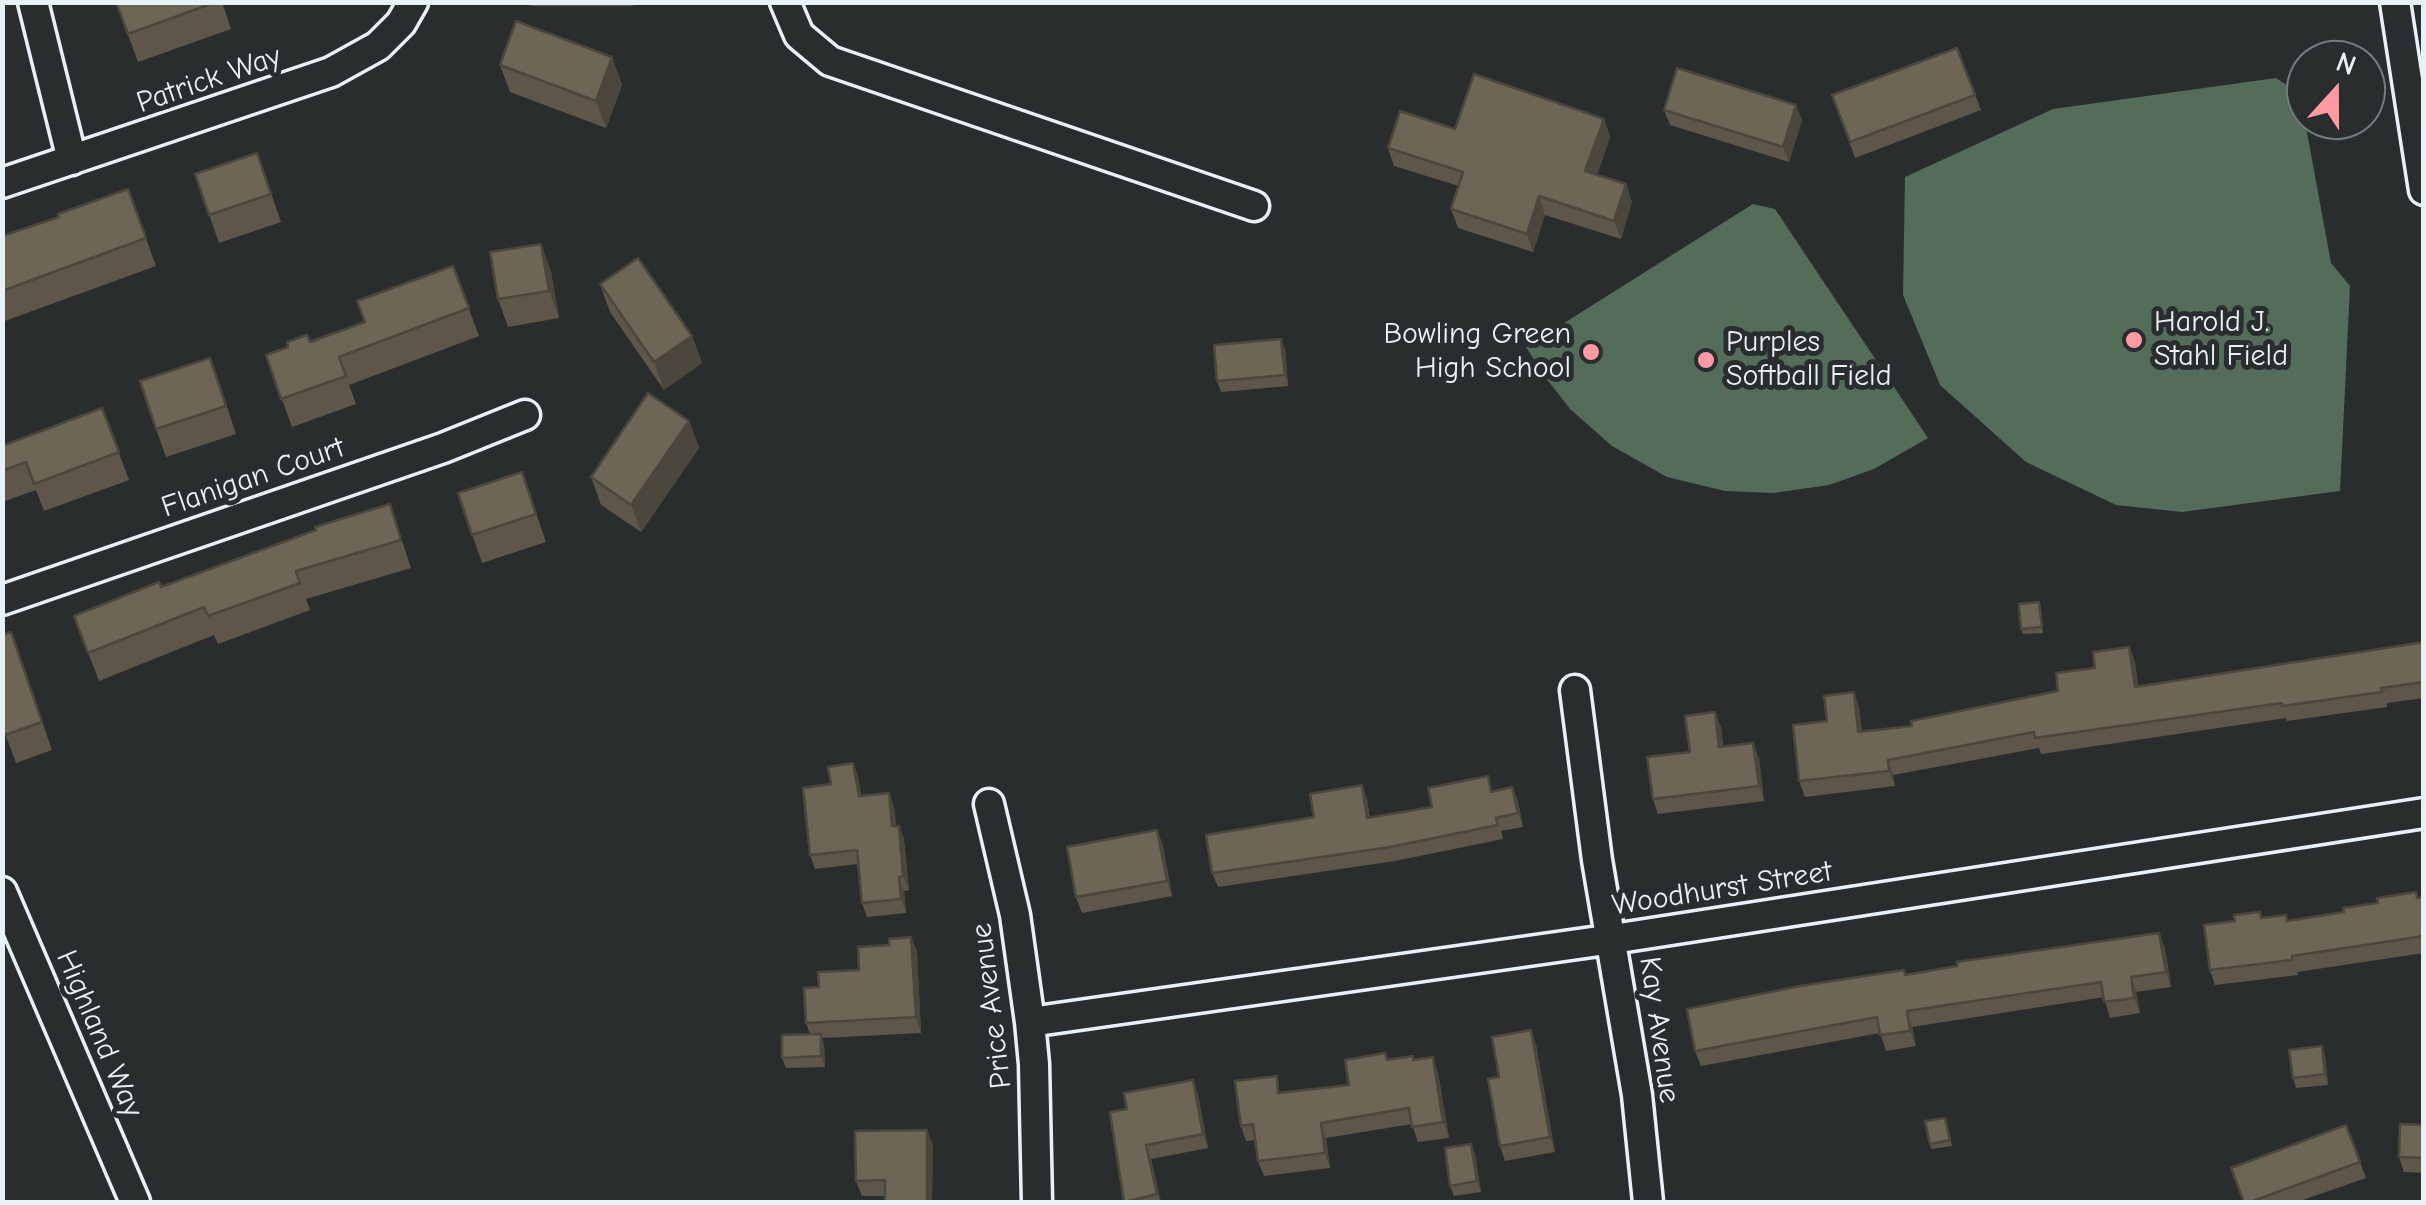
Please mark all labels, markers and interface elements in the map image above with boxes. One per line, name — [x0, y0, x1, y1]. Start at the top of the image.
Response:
street label: Patrick Way — [132, 39, 286, 121]
north arrow — [2286, 40, 2386, 140]
text: N — [2332, 46, 2360, 82]
place label: Harold J. Stahl Field — [2154, 305, 2288, 376]
place label: Bowling Green High School — [1383, 317, 1571, 388]
place label: Purples Softball Field — [1726, 325, 1892, 396]
marker: Harold J. Stahl Field — [2123, 329, 2145, 351]
marker: Bowling Green High School — [1580, 341, 1602, 363]
marker: Purples Softball Field — [1695, 349, 1717, 371]
street label: Flanigan Court — [157, 430, 349, 526]
street label: Woodhurst Street — [1610, 854, 1834, 924]
street label: Price Avenue — [964, 921, 1020, 1091]
street label: Highland Way — [48, 945, 150, 1123]
street label: Kay Avenue — [1631, 955, 1687, 1105]

